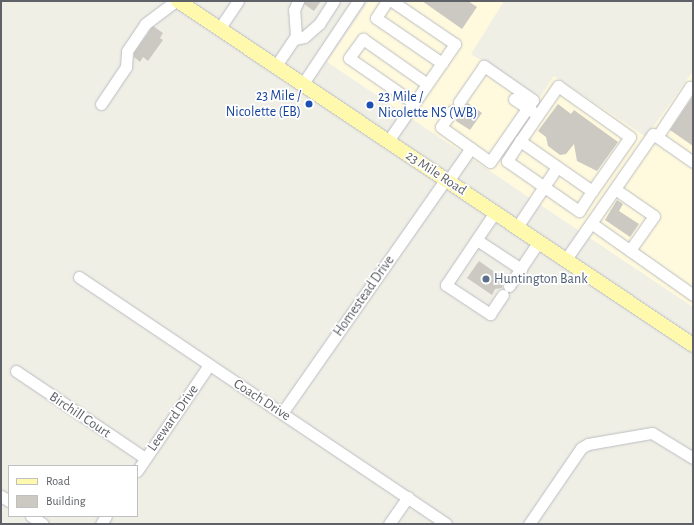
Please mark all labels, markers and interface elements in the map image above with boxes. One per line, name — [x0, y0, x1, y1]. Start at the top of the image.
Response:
place label: 23 Mile / Nicolette (EB) — [226, 88, 301, 120]
place label: 23 Mile / Nicolette NS (WB) — [378, 89, 477, 122]
marker: 23 Mile / Nicolette (EB) — [304, 99, 314, 109]
marker: 23 Mile / Nicolette NS (WB) — [365, 100, 375, 110]
street label: 23 Mile Road — [403, 147, 469, 199]
street label: Homestead Drive — [330, 252, 398, 340]
place label: Huntington Bank — [494, 271, 588, 287]
marker: Huntington Bank — [481, 274, 491, 284]
street label: Coach Drive — [230, 375, 294, 425]
street label: Leeward Drive — [144, 382, 202, 454]
street label: Birchill Court — [46, 388, 114, 442]
legend — [8, 465, 138, 517]
text: Road — [46, 475, 70, 487]
text: Building — [46, 495, 86, 507]

